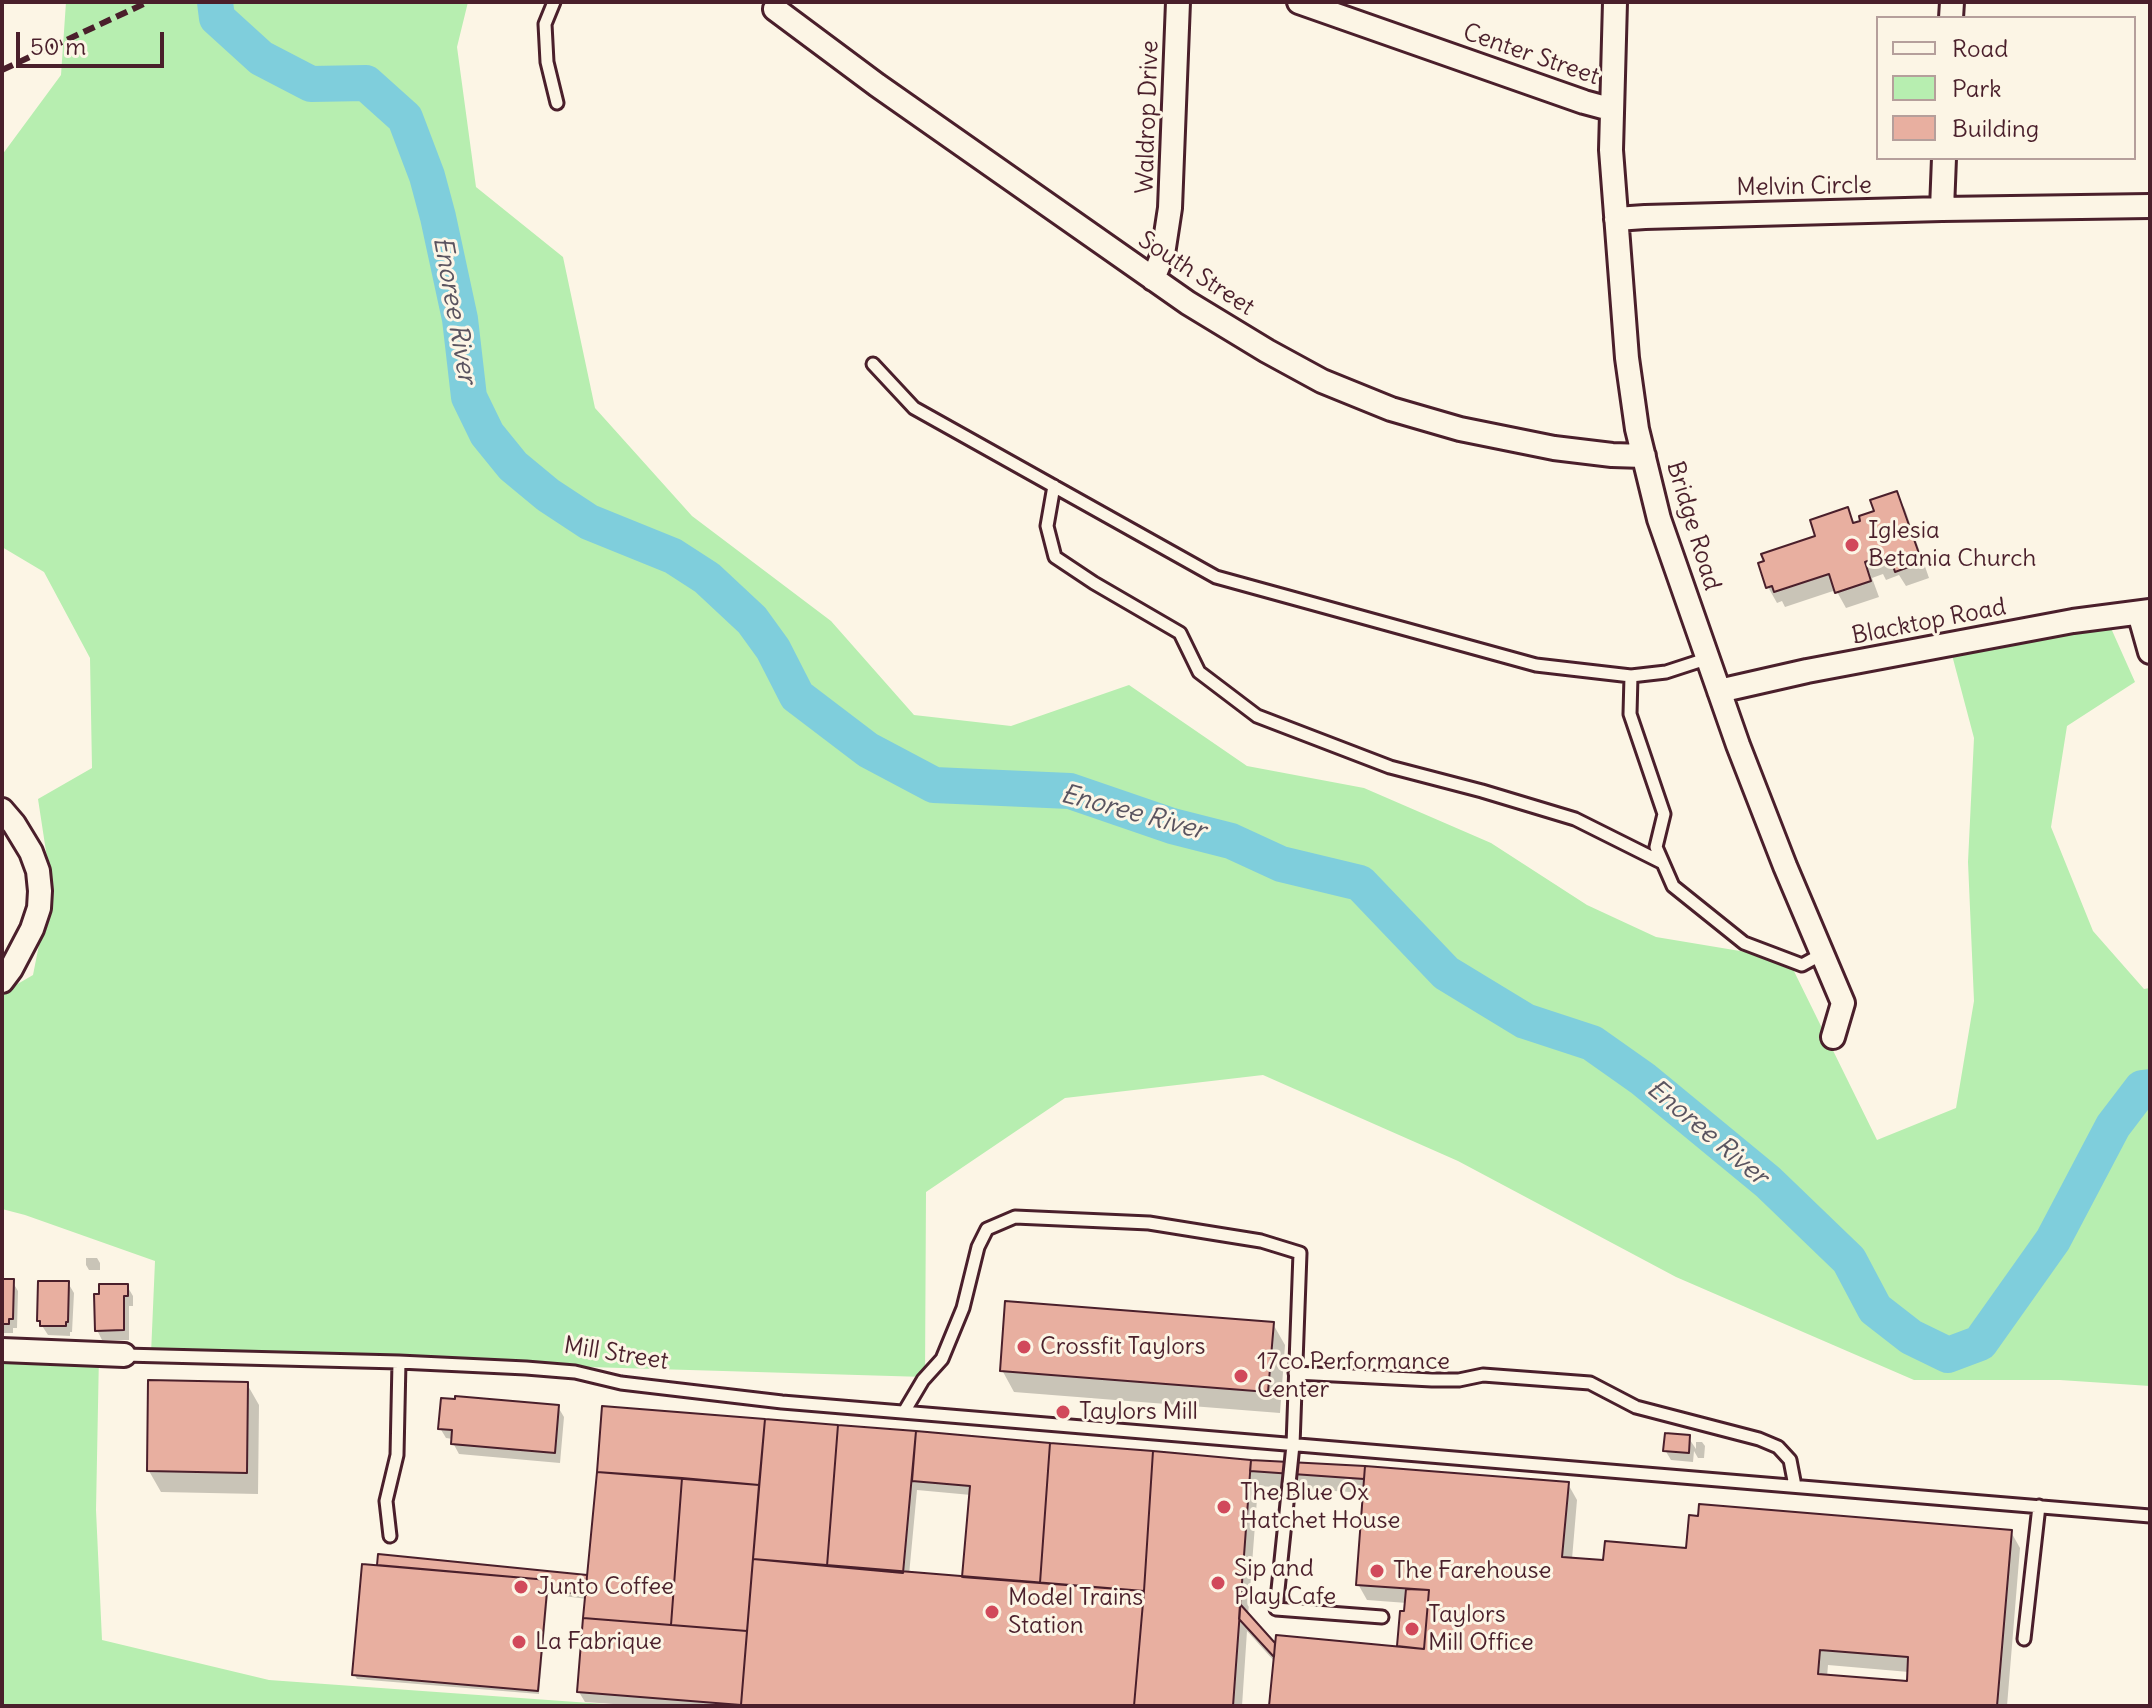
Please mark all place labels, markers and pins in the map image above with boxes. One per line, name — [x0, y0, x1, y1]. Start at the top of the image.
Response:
place label: Iglesia Betania Church — [1868, 517, 2036, 573]
marker: Iglesia Betania Church — [1843, 536, 1861, 554]
place label: Crossfit Taylors — [1040, 1333, 1205, 1361]
marker: Crossfit Taylors — [1015, 1338, 1033, 1356]
place label: 17co Performance Center — [1257, 1348, 1450, 1404]
marker: 17co Performance Center — [1232, 1367, 1250, 1385]
place label: Taylors Mill — [1079, 1398, 1198, 1426]
marker: Taylors Mill — [1054, 1403, 1072, 1421]
place label: The Blue Ox Hatchet House — [1240, 1479, 1400, 1535]
marker: The Blue Ox Hatchet House — [1215, 1498, 1233, 1516]
place label: Sip and Play Cafe — [1234, 1555, 1336, 1611]
place label: The Farehouse — [1393, 1557, 1551, 1585]
marker: The Farehouse — [1368, 1562, 1386, 1580]
place label: Junto Coffee — [537, 1573, 674, 1601]
marker: Sip and Play Cafe — [1209, 1574, 1227, 1592]
marker: Junto Coffee — [512, 1578, 530, 1596]
place label: Model Trains Station — [1008, 1584, 1143, 1640]
place label: Taylors Mill Office — [1428, 1601, 1534, 1657]
marker: Model Trains Station — [983, 1603, 1001, 1621]
marker: Taylors Mill Office — [1403, 1620, 1421, 1638]
place label: La Fabrique — [535, 1628, 662, 1656]
marker: La Fabrique — [510, 1633, 528, 1651]

